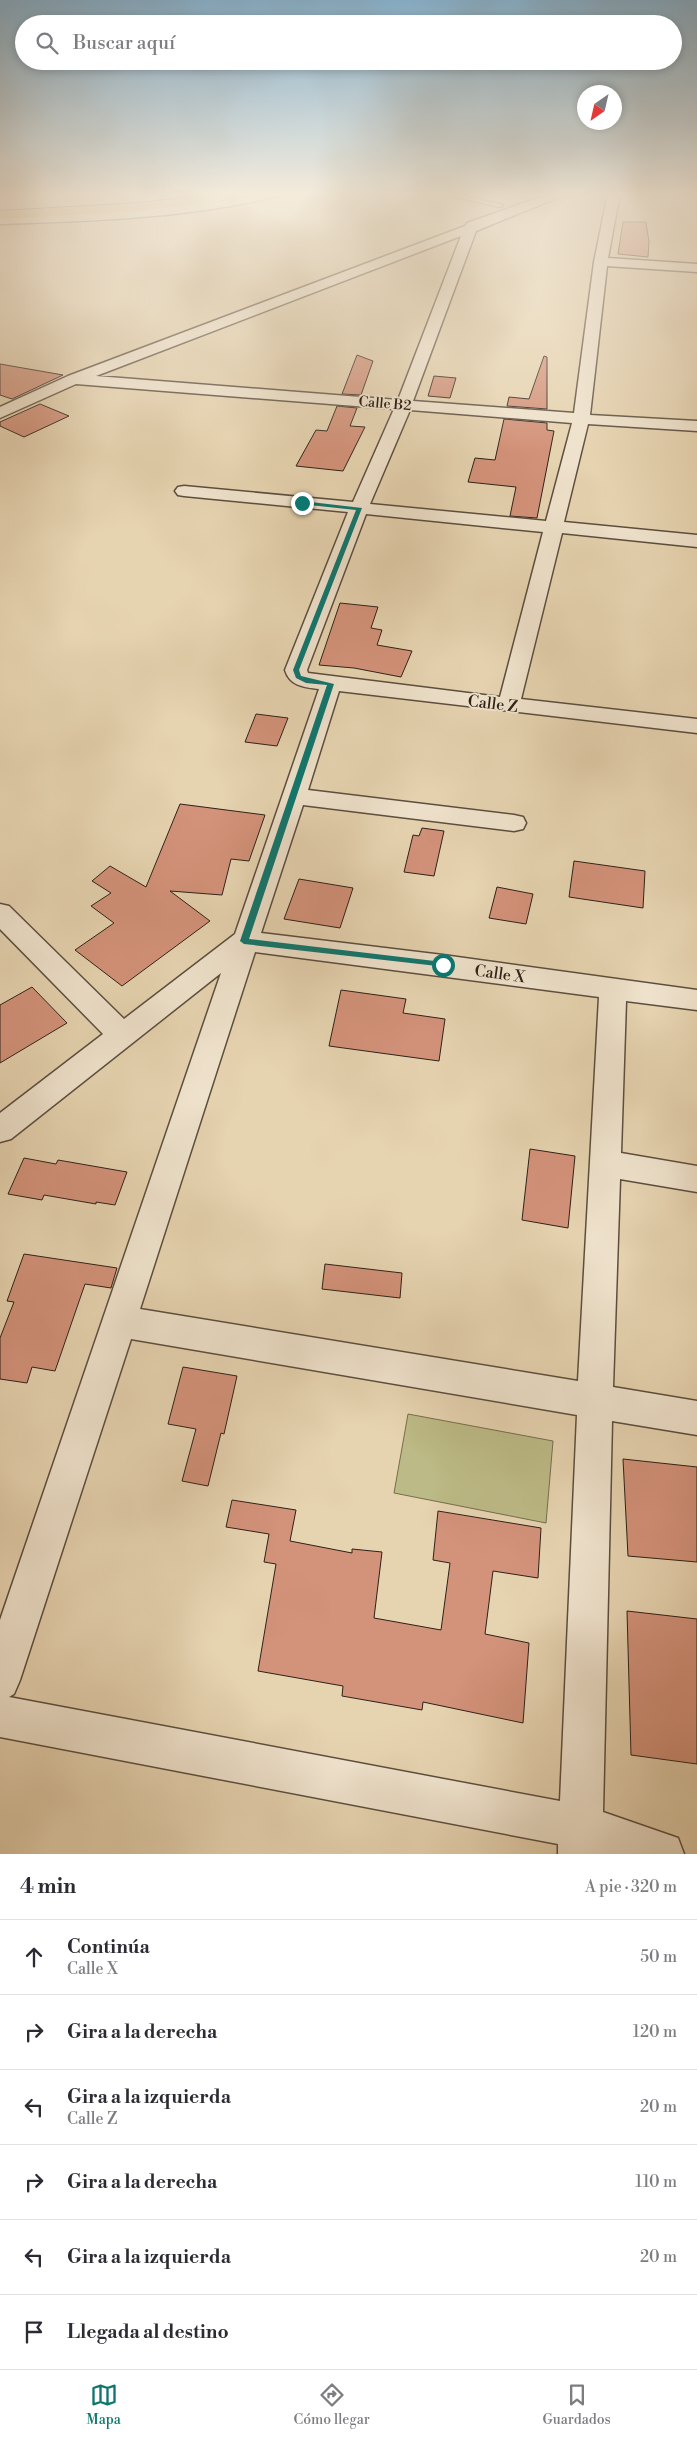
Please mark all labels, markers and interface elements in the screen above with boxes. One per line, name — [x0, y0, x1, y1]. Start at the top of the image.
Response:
search box — [15, 15, 682, 70]
icon: search — [33, 29, 61, 57]
text: Buscar aquí — [73, 31, 175, 55]
north arrow — [577, 85, 622, 130]
street label: Calle B2 — [358, 393, 412, 415]
route end — [291, 492, 314, 515]
street label: Calle Z — [467, 691, 519, 717]
route start — [432, 954, 455, 977]
street label: Calle X — [473, 961, 528, 988]
text: 4 min — [20, 1874, 76, 1900]
text: A pie · 320 m — [585, 1877, 677, 1897]
text: Continúa — [67, 1935, 150, 1959]
icon: ahead — [20, 1943, 48, 1971]
text: 50 m — [640, 1947, 677, 1967]
text: Calle X — [67, 1959, 118, 1979]
icon: right — [20, 2018, 48, 2046]
text: Gira a la derecha — [67, 2020, 217, 2044]
text: 120 m — [633, 2022, 677, 2042]
text: Gira a la izquierda — [67, 2085, 231, 2109]
icon: left — [20, 2093, 48, 2121]
text: 20 m — [640, 2097, 677, 2117]
text: Calle Z — [67, 2109, 117, 2129]
icon: right — [20, 2168, 48, 2196]
text: Gira a la derecha — [67, 2170, 217, 2194]
text: 110 m — [635, 2172, 677, 2192]
icon: left — [20, 2243, 48, 2271]
text: Gira a la izquierda — [67, 2245, 231, 2269]
text: 20 m — [640, 2247, 677, 2267]
icon: arrive — [20, 2318, 48, 2346]
text: Llegada al destino — [67, 2320, 229, 2344]
tab: Mapa — [86, 2381, 121, 2429]
tab: Cómo llegar — [294, 2381, 370, 2429]
tab: Guardados — [542, 2381, 611, 2429]

